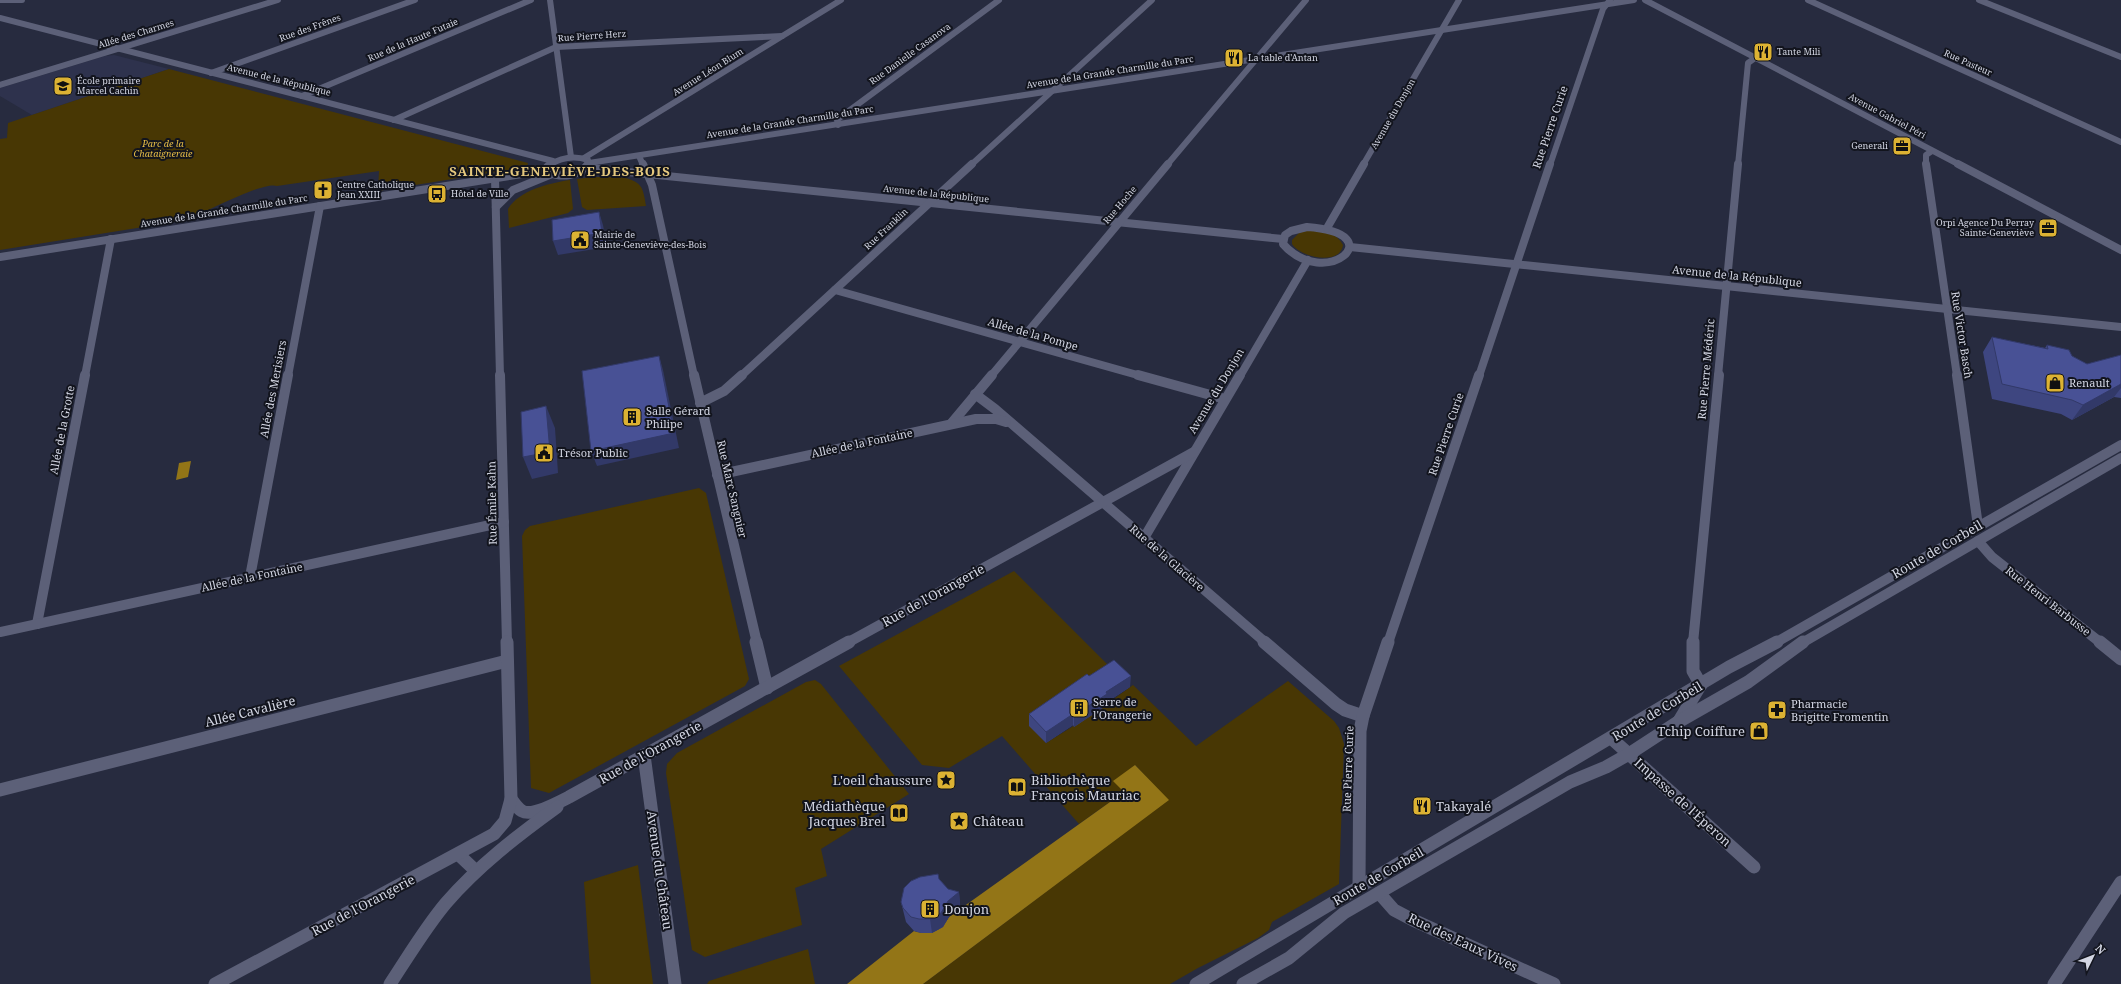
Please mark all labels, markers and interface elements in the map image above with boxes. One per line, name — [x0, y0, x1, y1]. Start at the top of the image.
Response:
street label: Rue des Frênes — [277, 10, 342, 45]
street label: Rue de la Haute Futaie — [366, 15, 460, 64]
street label: Allée des Charmes — [96, 16, 175, 51]
street label: Rue Danielle Casanova — [866, 20, 953, 88]
street label: Rue Pierre Herz — [557, 27, 627, 44]
restaurant icon: Tante Mili — [1752, 41, 1774, 63]
street label: Avenue Léon Blum — [670, 44, 746, 99]
place label: Tante Mili — [1777, 45, 1821, 58]
street label: Rue Pasteur — [1942, 46, 1995, 79]
restaurant icon: La table d'Antan — [1223, 47, 1245, 69]
place label: La table d'Antan — [1248, 51, 1318, 64]
street label: Avenue de la Grande Charmille du Parc — [1026, 52, 1195, 91]
street label: Avenue de la République — [226, 60, 333, 99]
place label: École primaire Marcel Cachin — [77, 74, 141, 97]
school or university icon: École primaire Marcel Cachin — [52, 75, 74, 97]
street label: Avenue du Donjon — [1367, 76, 1418, 151]
street label: Rue Pierre Curie — [1528, 83, 1571, 170]
street label: Avenue Gabriel Péri — [1846, 90, 1928, 142]
street label: Avenue de la Grande Charmille du Parc — [706, 102, 875, 141]
office icon: Generali — [1891, 135, 1913, 157]
park label: Parc de la Chataigneraie — [134, 137, 193, 160]
place label: Generali — [1851, 139, 1888, 152]
district label: SAINTE-GENEVIÈVE-DES-BOIS — [449, 162, 671, 180]
place label: Centre Catholique Jean XXIII — [336, 178, 414, 201]
church icon: Centre Catholique Jean XXIII — [312, 179, 334, 201]
street label: Avenue de la République — [882, 181, 990, 206]
bus stop icon: Hôtel de Ville — [426, 183, 448, 205]
street label: Rue Hoche — [1100, 183, 1140, 226]
place label: Hôtel de Ville — [451, 187, 509, 200]
street label: Avenue de la Grande Charmille du Parc — [140, 191, 309, 230]
street label: Rue Franklin — [861, 205, 911, 252]
place label: Orpi Agence Du Perray Sainte-Geneviève — [1936, 216, 2035, 239]
office icon: Orpi Agence Du Perray Sainte-Geneviève — [2037, 217, 2059, 239]
place label: Mairie de Sainte-Geneviève-des-Bois — [594, 228, 706, 251]
public building icon: Mairie de Sainte-Geneviève-des-Bois — [569, 229, 591, 251]
street label: Avenue de la République — [1671, 261, 1803, 290]
street label: Rue Victor Basch — [1948, 290, 1977, 380]
street label: Allée de la Pompe — [986, 313, 1080, 354]
street label: Rue Pierre Médéric — [1694, 318, 1717, 420]
street label: Allée des Merisiers — [256, 339, 289, 439]
street label: Avenue du Donjon — [1184, 345, 1247, 436]
shop icon: Renault — [2044, 372, 2066, 394]
place label: Renault — [2069, 375, 2110, 390]
street label: Allée de la Grotte — [46, 384, 77, 476]
street label: Rue Pierre Curie — [1424, 390, 1467, 477]
place label: Salle Gérard Philipe — [646, 403, 711, 431]
building icon: Salle Gérard Philipe — [621, 406, 643, 428]
street label: Allée de la Fontaine — [810, 424, 914, 461]
street label: Rue Marc Sangnier — [714, 439, 751, 540]
public building icon: Trésor Public — [533, 442, 555, 464]
place label: Trésor Public — [558, 445, 628, 460]
street label: Rue Émile Kahn — [483, 461, 500, 545]
street label: Route de Corbeil — [1888, 516, 1986, 582]
street label: Rue de la Glacière — [1127, 521, 1208, 594]
street label: Allée de la Fontaine — [200, 558, 304, 595]
street label: Rue de l'Orangerie — [878, 559, 988, 631]
street label: Rue Henri Barbusse — [2003, 563, 2094, 639]
street label: Route de Corbeil — [1609, 677, 1705, 745]
street label: Allée Cavalière — [203, 691, 297, 731]
place label: Serre de l'Orangerie — [1093, 694, 1152, 722]
place label: Pharmacie Brigitte Fromentin — [1791, 696, 1889, 724]
building icon: Serre de l'Orangerie — [1068, 697, 1090, 719]
pharmacy icon: Pharmacie Brigitte Fromentin — [1766, 699, 1788, 721]
street label: Rue de l'Orangerie — [595, 716, 705, 788]
shop icon: Tchip Coiffure — [1748, 720, 1770, 742]
place label: Tchip Coiffure — [1657, 722, 1745, 740]
street label: Rue Pierre Curie — [1338, 725, 1357, 812]
street label: Impasse de l'Éperon — [1631, 754, 1736, 851]
place icon: L'oeil chaussure — [935, 769, 957, 791]
place label: L'oeil chaussure — [833, 771, 932, 789]
place label: Bibliothèque François Mauriac — [1031, 771, 1139, 804]
library icon: Bibliothèque François Mauriac — [1006, 776, 1028, 798]
restaurant icon: Takayalé — [1411, 795, 1433, 817]
place label: Médiathèque Jacques Brel — [803, 797, 885, 830]
place label: Takayalé — [1436, 797, 1491, 815]
library icon: Médiathèque Jacques Brel — [888, 802, 910, 824]
street label: Avenue du Château — [643, 809, 677, 931]
place icon: Château — [948, 810, 970, 832]
place label: Château — [973, 812, 1024, 830]
street label: Route de Corbeil — [1329, 843, 1427, 909]
street label: Rue de l'Orangerie — [308, 870, 418, 940]
building icon: Donjon — [919, 898, 941, 920]
place label: Donjon — [944, 900, 990, 918]
street label: Rue des Eaux Vives — [1405, 909, 1521, 975]
north arrow — [2073, 936, 2113, 976]
text: N — [2092, 941, 2109, 957]

